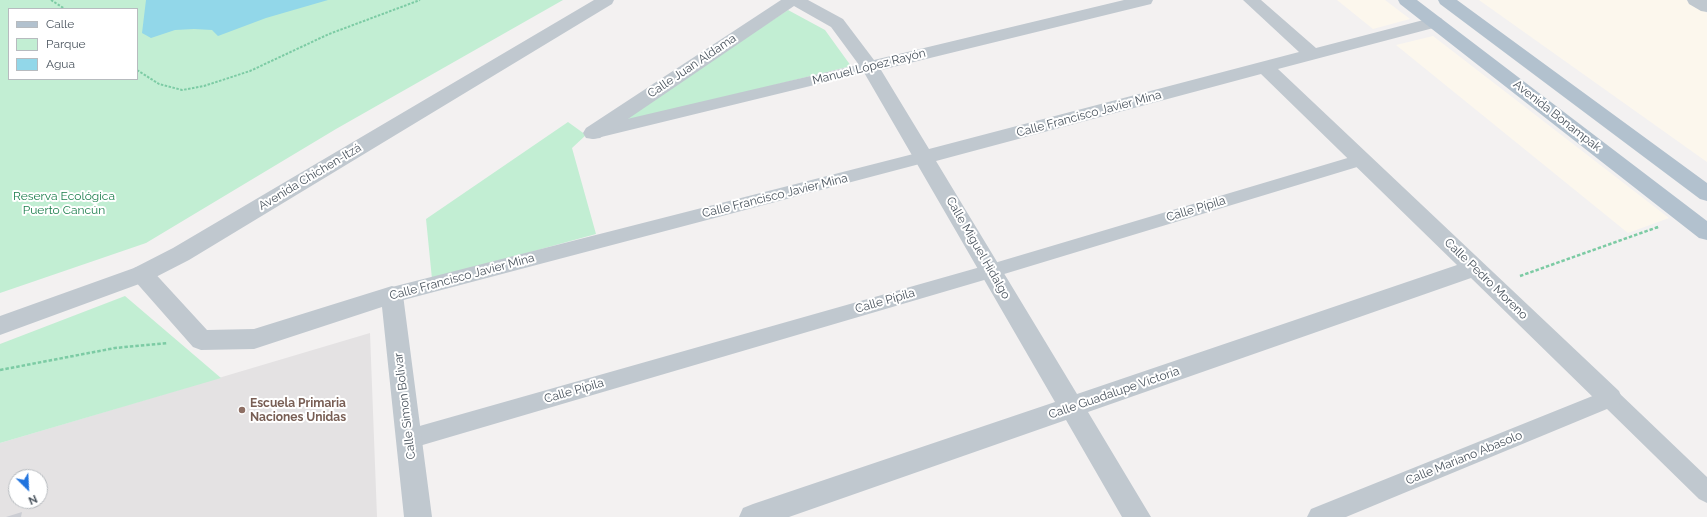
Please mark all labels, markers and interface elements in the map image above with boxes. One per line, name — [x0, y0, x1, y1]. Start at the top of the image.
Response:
legend — [8, 8, 138, 80]
text: Calle — [46, 17, 74, 31]
street label: Calle Juan Aldama — [645, 31, 739, 101]
text: Parque — [46, 37, 86, 51]
street label: Manuel López Rayón — [811, 46, 927, 88]
text: Agua — [46, 57, 75, 71]
street label: Avenida Bonampak — [1510, 77, 1604, 155]
street label: Calle Francisco Javier Mina — [1015, 88, 1163, 140]
street label: Avenida Chichen-Itzá — [256, 141, 364, 213]
street label: Calle Francisco Javier Mina — [701, 171, 849, 221]
park label: Reserva Ecológica Puerto Cancún — [13, 189, 115, 217]
street label: Calle Pípila — [1165, 193, 1227, 225]
street label: Calle Miguel Hidalgo — [943, 194, 1013, 302]
street label: Calle Pedro Moreno — [1441, 236, 1531, 322]
street label: Calle Francisco Javier Mina — [388, 251, 536, 303]
street label: Calle Pípila — [854, 286, 916, 316]
street label: Calle Simon Bolivar — [391, 352, 419, 460]
street label: Calle Guadalupe Victoria — [1047, 364, 1181, 422]
street label: Calle Pípila — [543, 376, 605, 406]
place label: Escuela Primaria Naciones Unidas — [250, 396, 346, 424]
marker: Escuela Primaria Naciones Unidas — [237, 405, 247, 415]
street label: Calle Mariano Abasolo — [1404, 428, 1524, 488]
north arrow — [8, 469, 48, 509]
text: N — [26, 492, 39, 507]

